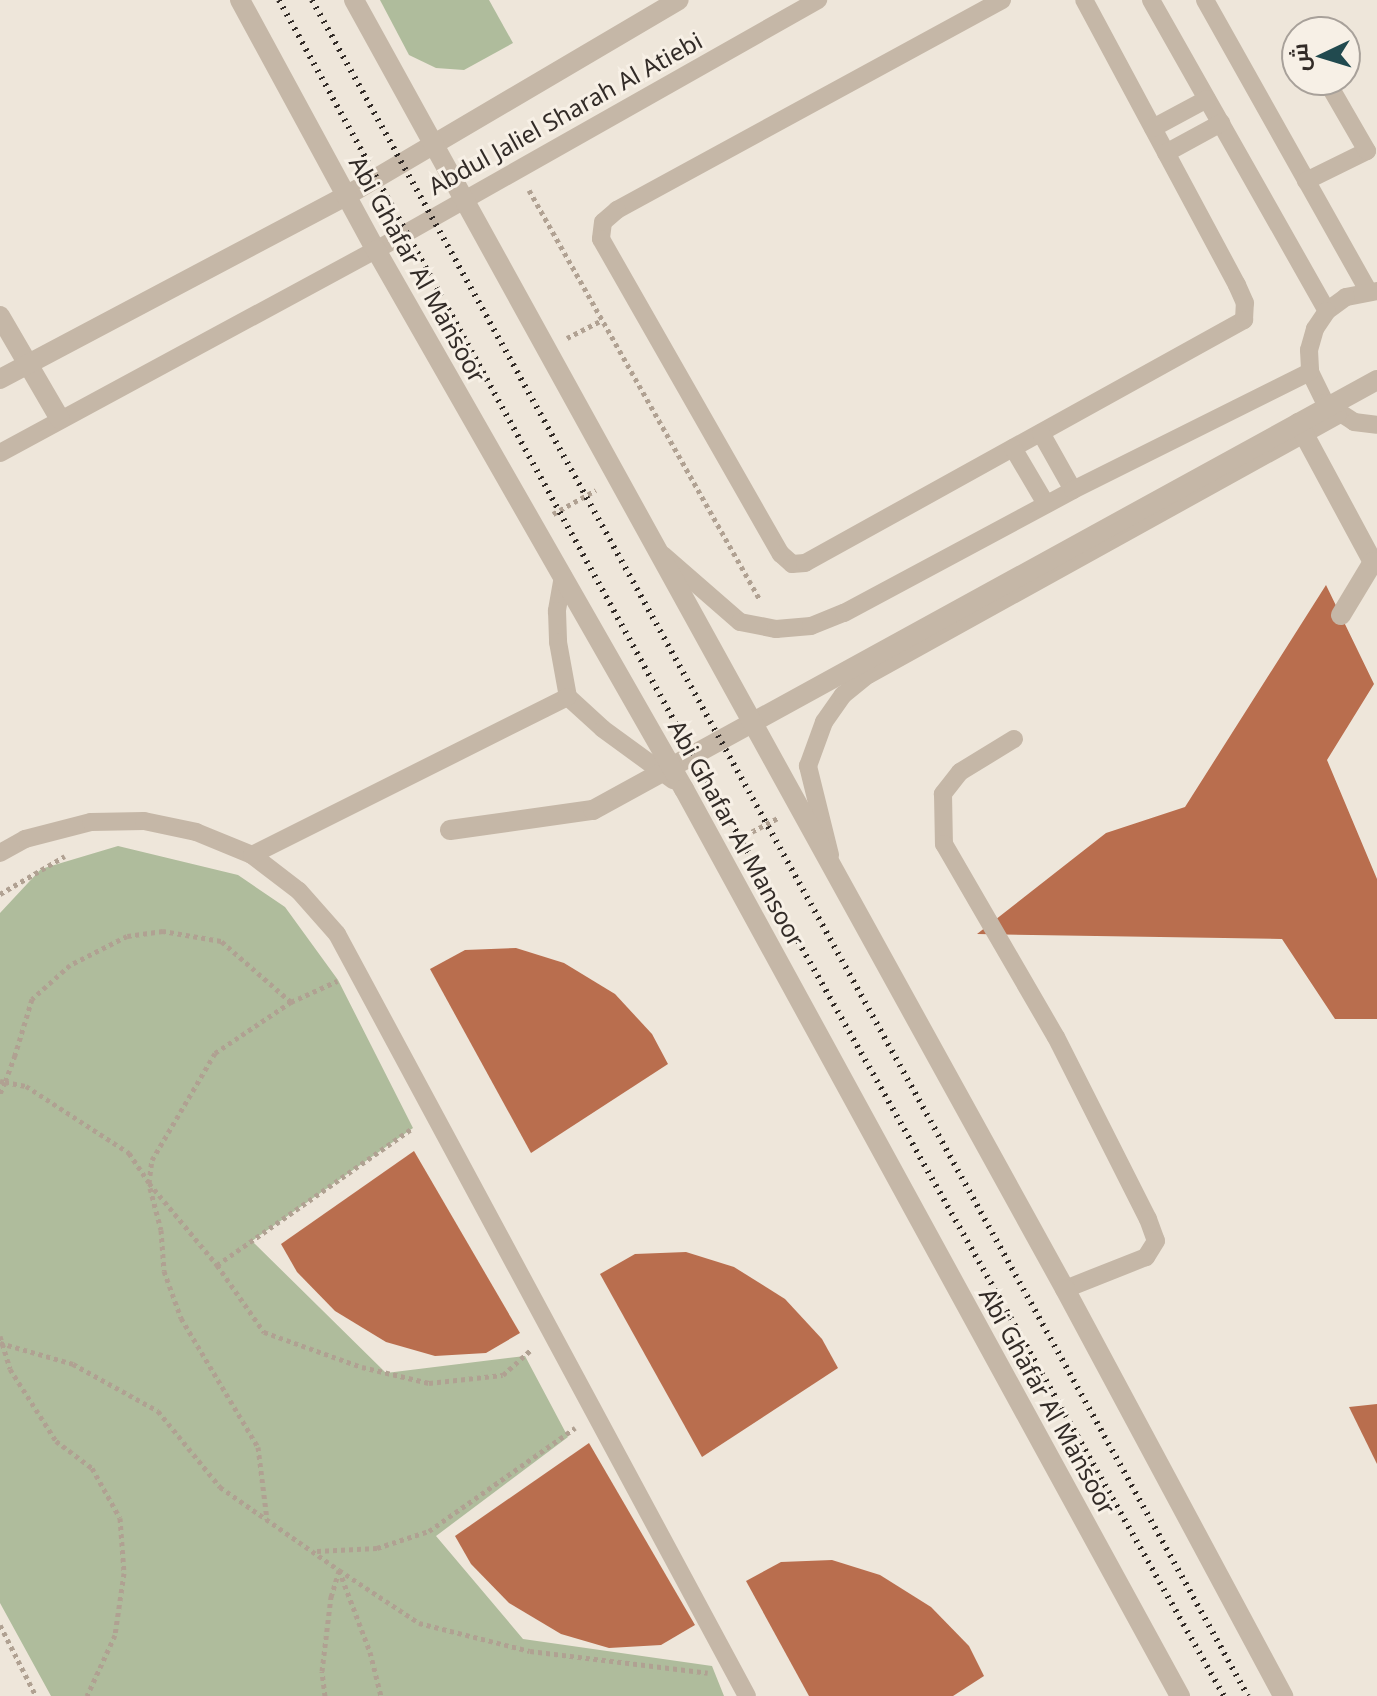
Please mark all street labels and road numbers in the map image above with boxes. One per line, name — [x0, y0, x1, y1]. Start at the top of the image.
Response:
street label: Abdul Jaliel Sharah Al Atiebi — [423, 26, 707, 200]
street label: Abi Ghafar Al Mansoor — [344, 151, 492, 387]
street label: Abi Ghafar Al Mansoor — [663, 715, 811, 951]
street label: Abi Ghafar Al Mansoor — [974, 1283, 1122, 1519]

